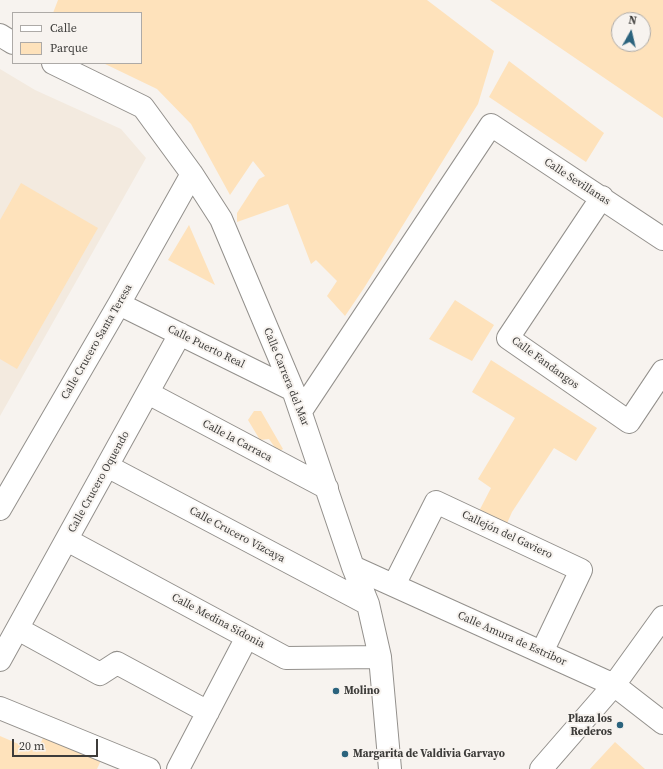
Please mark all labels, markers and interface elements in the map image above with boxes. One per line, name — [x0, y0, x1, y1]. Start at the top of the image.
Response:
legend — [12, 12, 142, 64]
north arrow — [611, 12, 651, 52]
text: N — [628, 13, 638, 29]
text: Calle — [50, 20, 77, 36]
text: Parque — [50, 40, 88, 56]
street label: Calle Sevillanas — [541, 156, 613, 208]
street label: Calle Crucero Santa Teresa — [59, 282, 135, 402]
street label: Calle Puerto Real — [165, 323, 247, 371]
street label: Calle Carrera del Mar — [260, 326, 312, 428]
street label: Calle Fandangos — [509, 334, 581, 392]
street label: Calle la Carraca — [200, 417, 274, 465]
street label: Calle Crucero Oquendo — [66, 429, 132, 535]
street label: Calle Crucero Vizcaya — [187, 504, 287, 566]
street label: Callejón del Gaviero — [460, 508, 554, 562]
street label: Calle Medina Sidonia — [169, 591, 267, 651]
street label: Calle Amura de Estribor — [455, 609, 569, 669]
place label: Molino — [344, 684, 380, 698]
marker: Molino — [331, 686, 341, 696]
place label: Plaza los Rederos — [568, 712, 612, 738]
marker: Plaza los Rederos — [615, 720, 625, 730]
scale bar — [14, 731, 100, 757]
text: 20 m — [19, 738, 45, 754]
place label: Margarita de Valdivia Garvayo — [353, 747, 505, 761]
marker: Margarita de Valdivia Garvayo — [340, 749, 350, 759]

